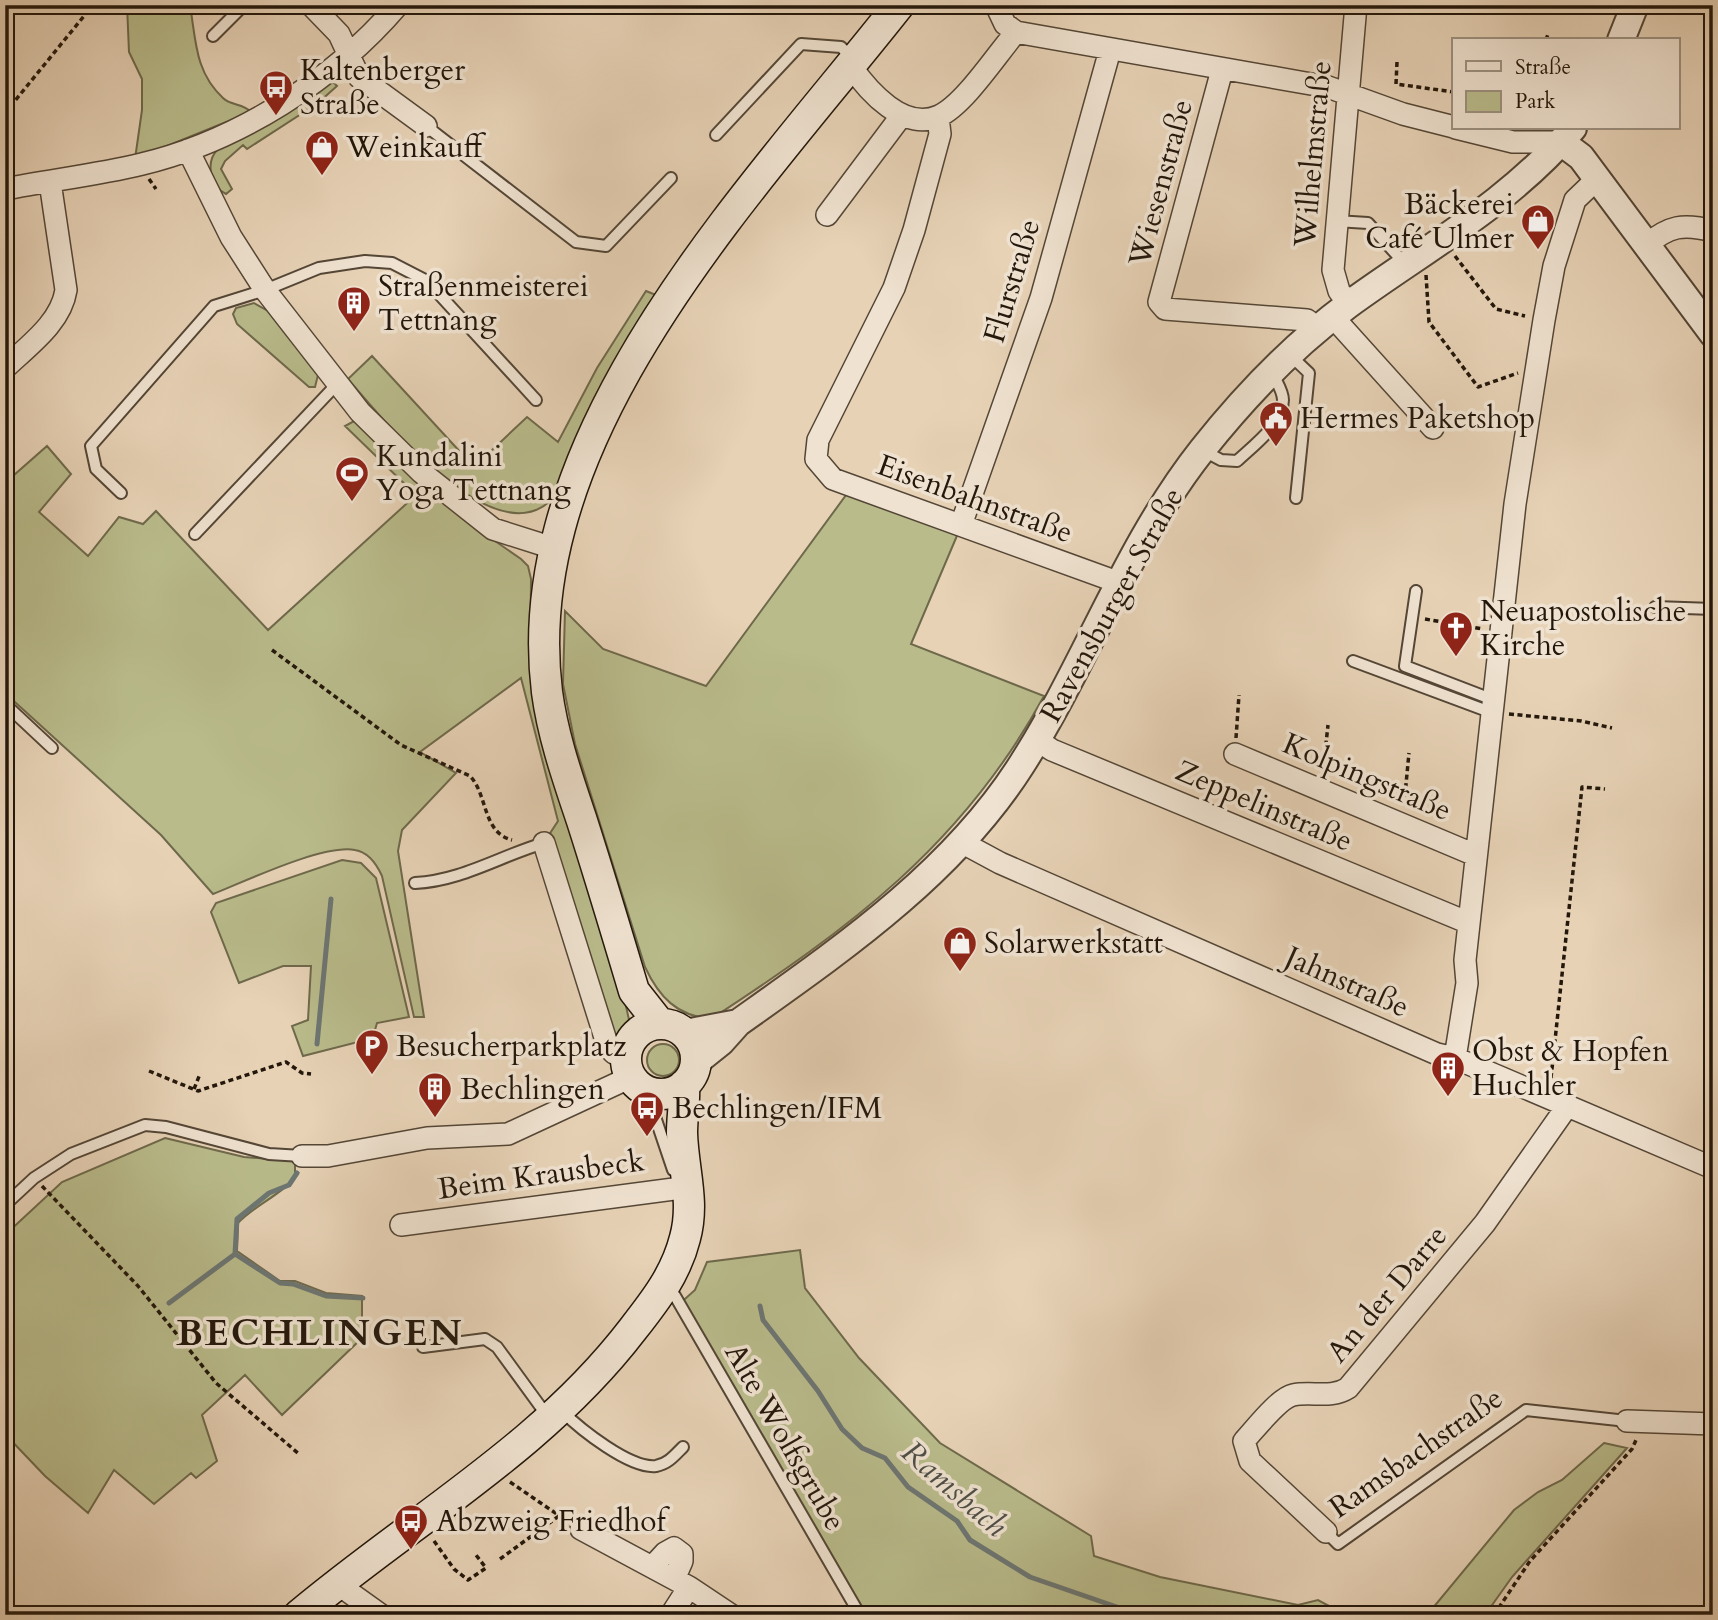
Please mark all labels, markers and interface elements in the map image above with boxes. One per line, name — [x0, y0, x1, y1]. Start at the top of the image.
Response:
legend — [1452, 38, 1680, 130]
place label: Kaltenberger Straße — [300, 50, 465, 125]
text: Straße — [1515, 53, 1571, 82]
street label: Wilhelmstraße — [1284, 59, 1342, 250]
bus stop icon: Kaltenberger Straße — [257, 68, 295, 117]
text: Park — [1515, 87, 1556, 116]
street label: Wiesenstraße — [1119, 95, 1203, 272]
place label: Weinkauff — [345, 127, 487, 168]
shop icon: Weinkauff — [303, 128, 341, 177]
place label: Bäckerei Café Ulmer — [1365, 184, 1514, 259]
shop icon: Bäckerei Café Ulmer — [1519, 202, 1557, 251]
street label: Flurstraße — [974, 214, 1050, 348]
place label: Straßenmeisterei Tettnang — [378, 266, 589, 341]
building icon: Straßenmeisterei Tettnang — [335, 284, 373, 333]
place label: Hermes Paketshop — [1300, 398, 1535, 439]
public building icon: Hermes Paketshop — [1257, 399, 1295, 448]
place label: Kundalini Yoga Tettnang — [376, 436, 571, 511]
street label: Eisenbahnstraße — [872, 445, 1078, 553]
sports icon: Kundalini Yoga Tettnang — [333, 454, 371, 503]
street label: Ravensburger Straße — [1030, 480, 1194, 730]
place label: Neuapostolische Kirche — [1480, 591, 1686, 666]
church icon: Neuapostolische Kirche — [1437, 609, 1475, 658]
street label: Kolpingstraße — [1276, 723, 1458, 831]
street label: Zeppelinstraße — [1169, 750, 1359, 862]
place label: Solarwerkstatt — [984, 923, 1163, 964]
shop icon: Solarwerkstatt — [941, 924, 979, 973]
street label: Jahnstraße — [1275, 935, 1415, 1027]
place label: Besucherparkplatz — [396, 1026, 627, 1067]
parking icon: Besucherparkplatz — [353, 1027, 391, 1076]
place label: Obst & Hopfen Huchler — [1472, 1031, 1669, 1106]
building icon: Obst & Hopfen Huchler — [1429, 1049, 1467, 1098]
place label: Bechlingen — [460, 1069, 605, 1110]
building icon: Bechlingen — [416, 1070, 454, 1119]
place label: Bechlingen/IFM — [672, 1088, 882, 1129]
bus stop icon: Bechlingen/IFM — [628, 1089, 666, 1138]
street label: Beim Krausbeck — [435, 1140, 647, 1210]
street label: An der Darre — [1317, 1217, 1457, 1371]
district label: BECHLINGEN — [176, 1308, 464, 1358]
street label: Alte Wolfsgrube — [715, 1336, 855, 1538]
street label: Ramsbachstraße — [1321, 1378, 1511, 1528]
water label: Ramsbach — [892, 1431, 1016, 1547]
place label: Abzweig Friedhof — [436, 1501, 671, 1542]
bus stop icon: Abzweig Friedhof — [392, 1502, 430, 1551]

